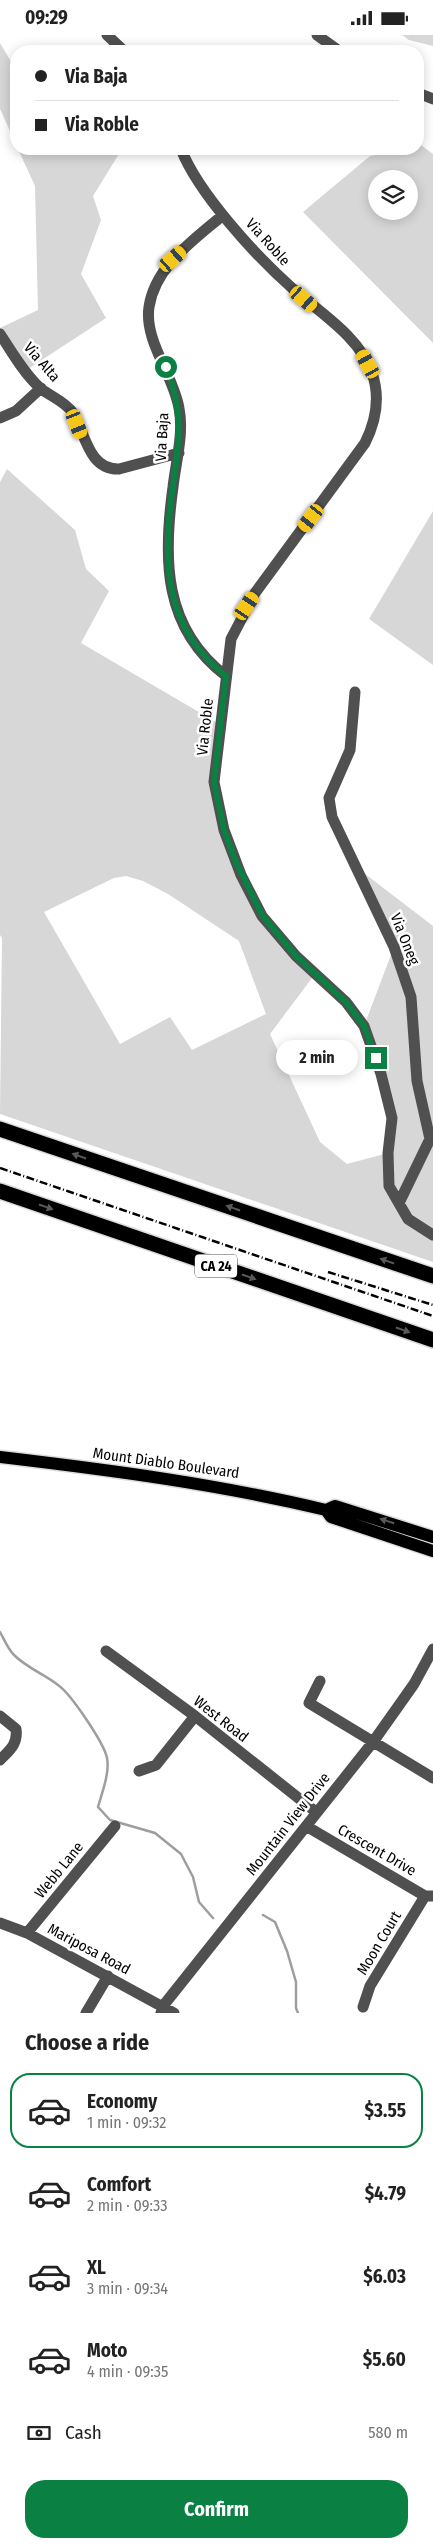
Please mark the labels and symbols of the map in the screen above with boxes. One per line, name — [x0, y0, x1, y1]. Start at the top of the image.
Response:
street label: Via Roble — [242, 215, 294, 269]
car — [156, 243, 189, 275]
car — [287, 283, 320, 315]
street label: Via Alta — [20, 339, 64, 385]
car — [354, 347, 381, 381]
route start — [155, 356, 177, 378]
car — [64, 407, 89, 441]
street label: Via Baja — [152, 412, 172, 462]
car — [295, 502, 326, 534]
car — [232, 589, 261, 623]
street label: Via Roble — [193, 698, 217, 756]
street label: Via Oneg — [387, 911, 423, 967]
callout: 2 min — [276, 1041, 358, 1075]
route end — [365, 1047, 387, 1069]
one-way arrow — [72, 1152, 87, 1159]
one-way arrow — [39, 1203, 54, 1211]
one-way arrow — [225, 1204, 240, 1212]
road number: CA 24 — [195, 1255, 237, 1277]
one-way arrow — [379, 1256, 394, 1264]
one-way arrow — [242, 1274, 257, 1281]
one-way arrow — [396, 1326, 411, 1334]
street label: Mount Diablo Boulevard — [92, 1444, 240, 1482]
one-way arrow — [379, 1517, 394, 1525]
street label: West Road — [190, 1692, 252, 1746]
street label: Mountain View Drive — [242, 1769, 334, 1879]
street label: Crescent Drive — [335, 1820, 419, 1880]
street label: Webb Lane — [31, 1838, 87, 1902]
street label: Moon Court — [353, 1908, 405, 1978]
street label: Mariposa Road — [45, 1920, 133, 1978]

